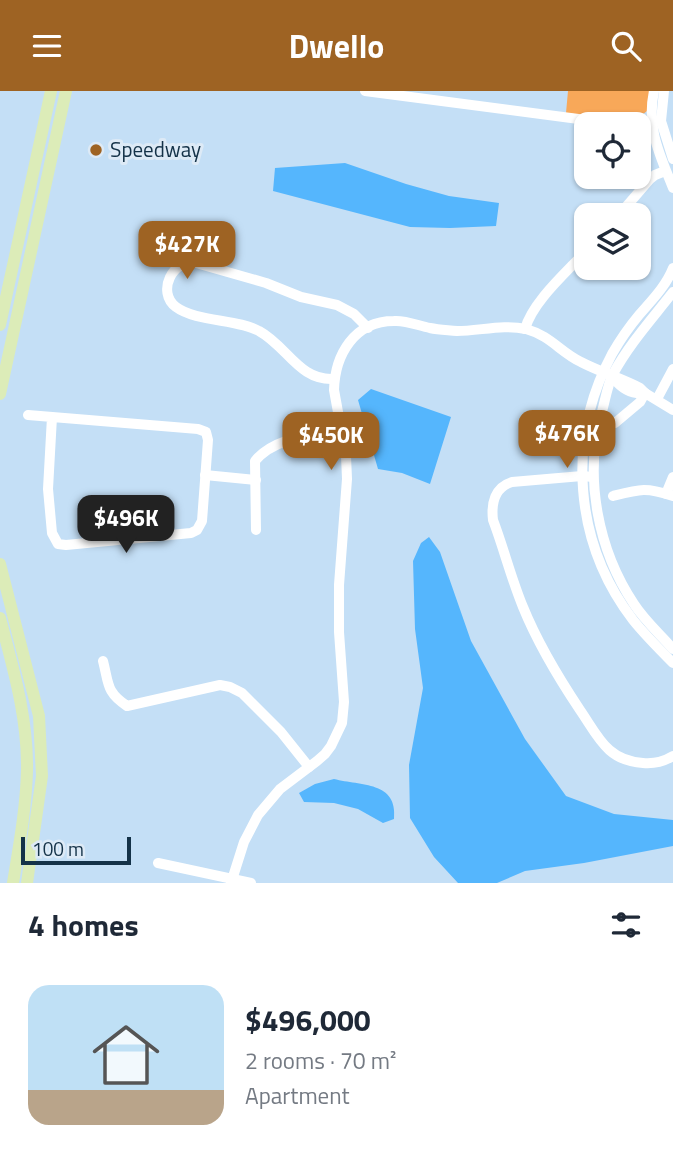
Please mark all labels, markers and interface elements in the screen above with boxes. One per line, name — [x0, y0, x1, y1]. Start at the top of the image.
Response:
text: Dwello — [289, 22, 384, 70]
icon: menu — [28, 27, 66, 65]
icon: search — [607, 27, 645, 65]
map controls — [574, 112, 651, 280]
button: locate — [574, 112, 651, 189]
place label: Speedway — [110, 133, 201, 165]
marker: Speedway — [88, 142, 104, 158]
button: layers — [574, 203, 651, 280]
pin: $427K — [138, 221, 236, 281]
text: $427K — [154, 226, 220, 261]
pin: $476K — [518, 411, 616, 470]
pin: $450K — [282, 413, 380, 472]
text: $476K — [534, 415, 600, 450]
text: $450K — [298, 417, 364, 452]
pin: $496K — [77, 496, 175, 555]
text: $496K — [93, 500, 159, 535]
scale bar — [21, 834, 131, 866]
text: 100 m — [32, 834, 84, 863]
text: 4 homes — [28, 902, 139, 948]
icon: filters — [607, 906, 645, 944]
text: $496,000 — [245, 997, 371, 1043]
icon: home — [84, 1013, 168, 1097]
text: 2 rooms · 70 m² — [245, 1043, 396, 1078]
text: Apartment — [245, 1078, 350, 1113]

